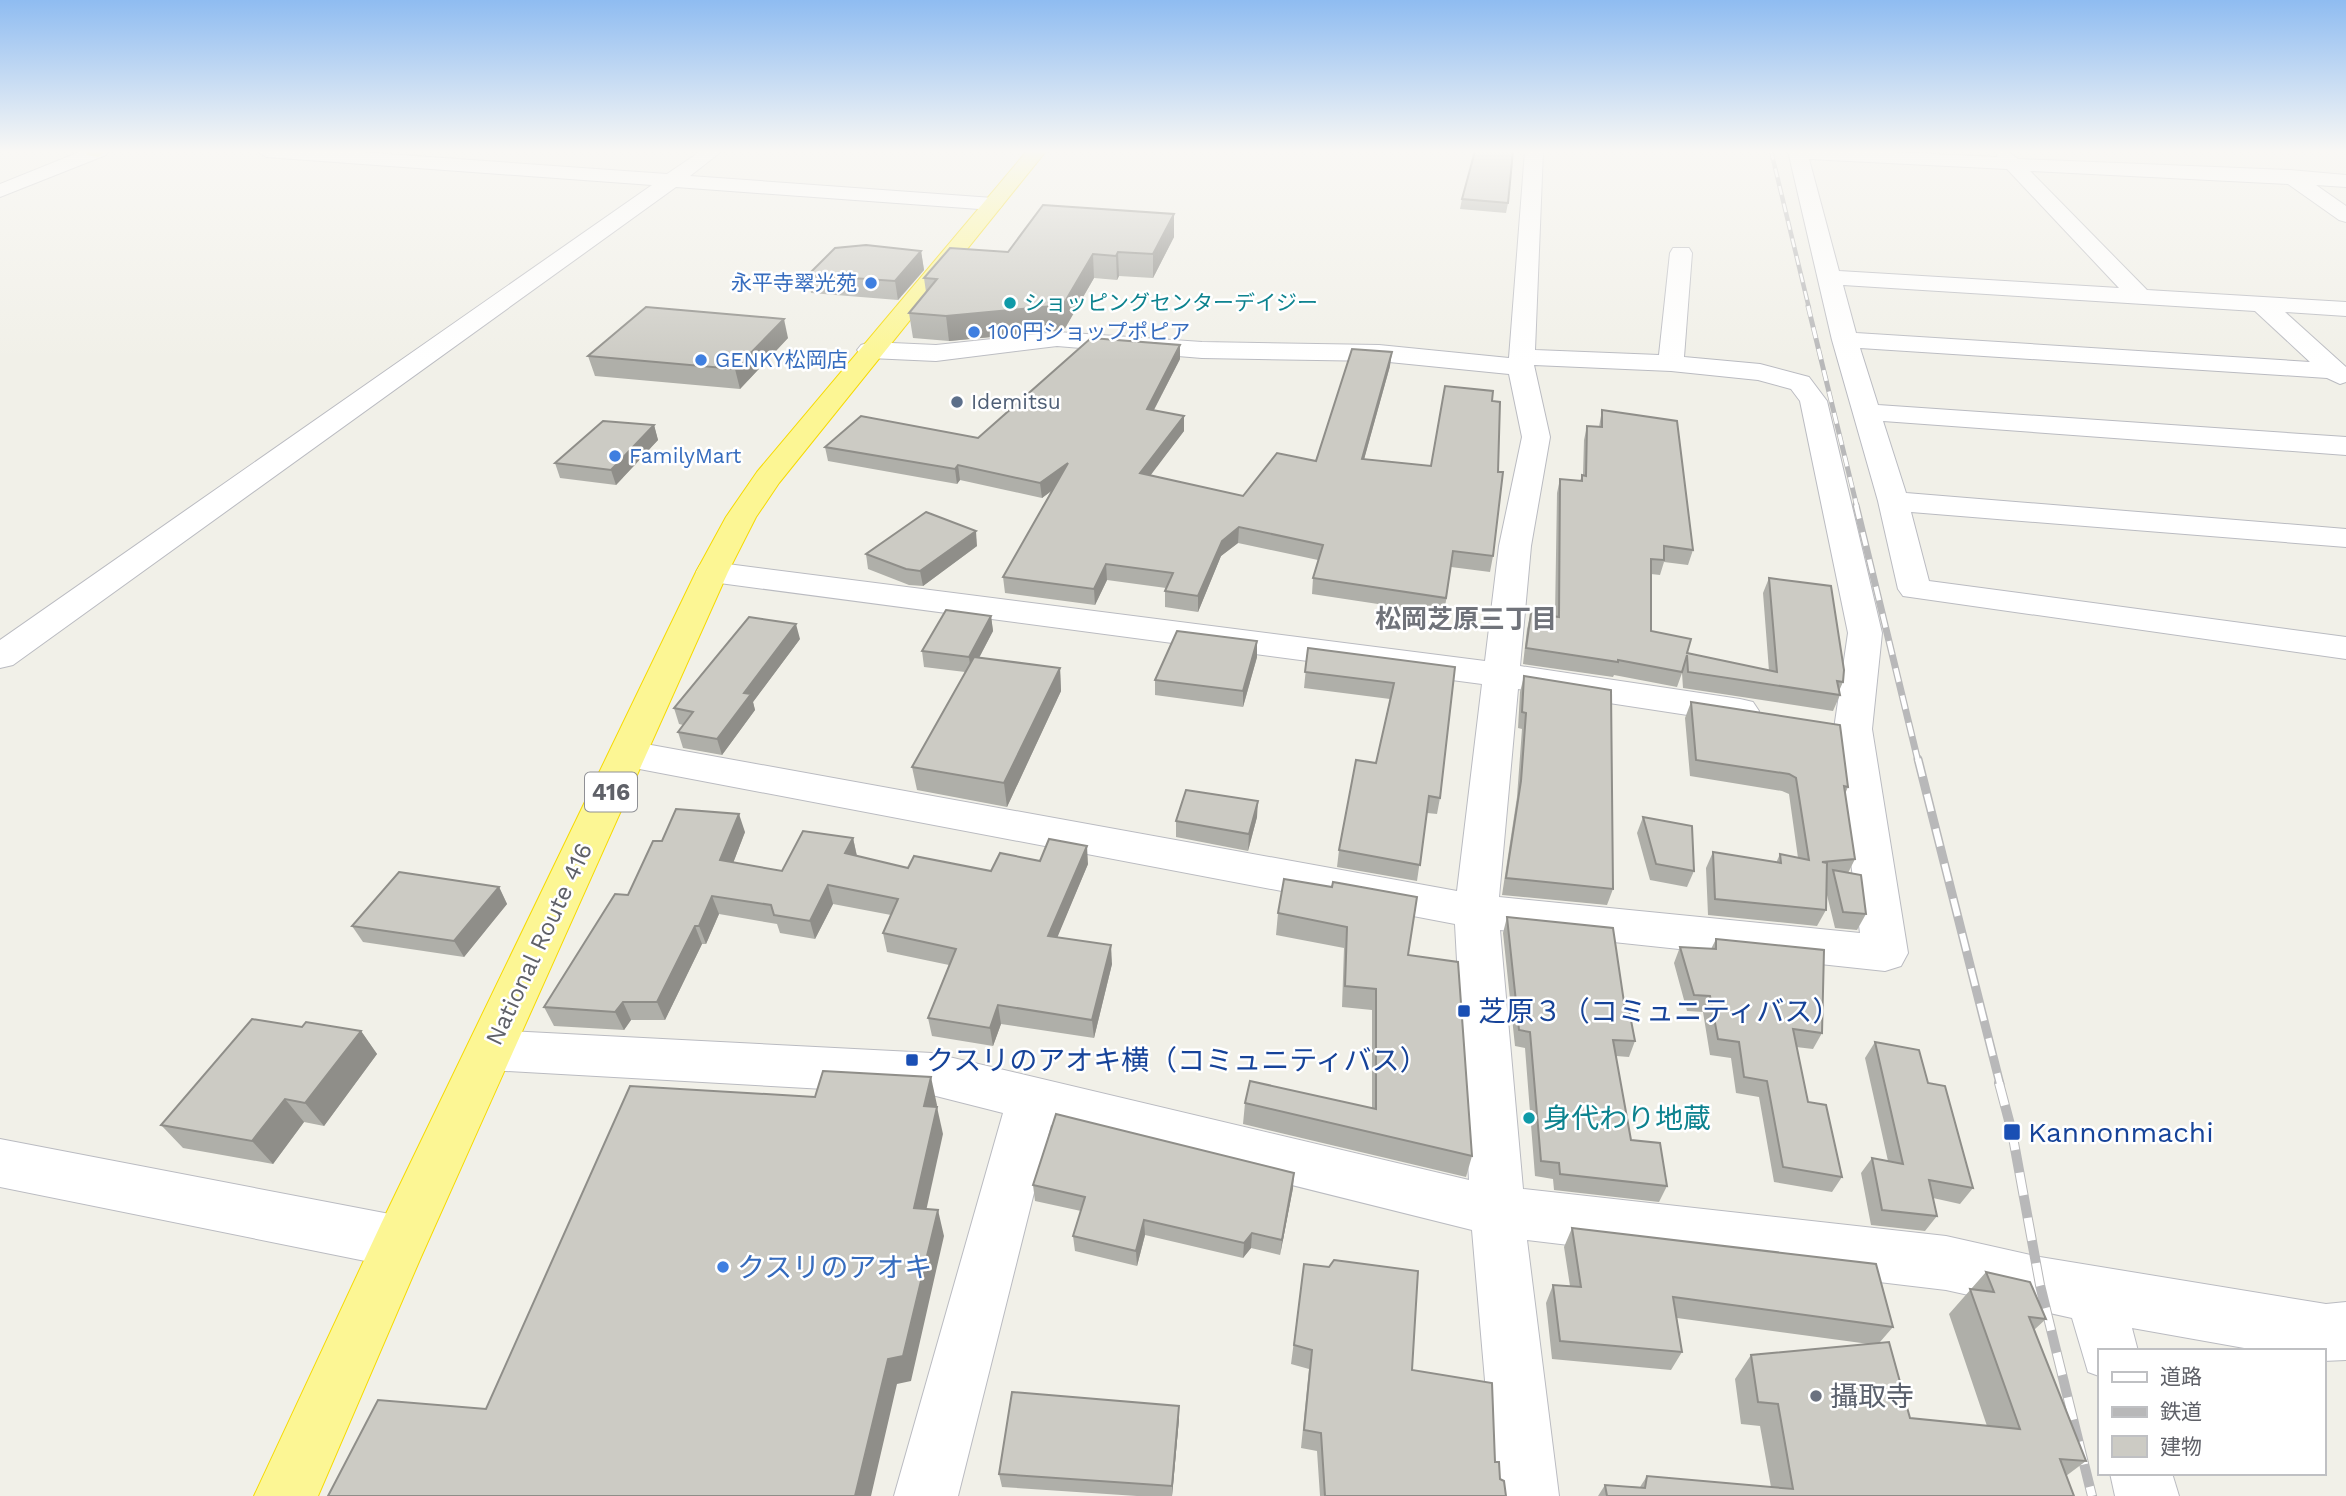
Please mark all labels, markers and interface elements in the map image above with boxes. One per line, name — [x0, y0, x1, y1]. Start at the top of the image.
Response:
place label: 永平寺翠光苑 — [731, 270, 857, 295]
marker: 永平寺翠光苑 — [863, 275, 879, 291]
place label: ショッピングセンターデイジー — [1024, 290, 1318, 315]
marker: ショッピングセンターデイジー — [1002, 295, 1018, 311]
place label: 100円ショップポピア — [988, 319, 1190, 344]
marker: 100円ショップポピア — [966, 324, 982, 340]
place label: GENKY松岡店 — [715, 347, 848, 372]
marker: GENKY松岡店 — [693, 352, 709, 368]
place label: Idemitsu — [971, 389, 1061, 414]
marker: Idemitsu — [949, 394, 965, 410]
place label: FamilyMart — [629, 443, 742, 468]
marker: FamilyMart — [607, 448, 623, 464]
district label: 松岡芝原三丁目 — [1375, 604, 1557, 634]
road number: 416 — [585, 772, 637, 812]
street label: National Route 416 — [480, 839, 598, 1049]
place label: 芝原３（コミュニティバス） — [1478, 995, 1840, 1028]
marker: 芝原３（コミュニティバス） — [1456, 1003, 1472, 1019]
place label: クスリのアオキ横（コミュニティバス） — [926, 1044, 1427, 1077]
marker: クスリのアオキ横（コミュニティバス） — [904, 1052, 920, 1068]
place label: 身代わり地蔵 — [1543, 1102, 1711, 1135]
marker: 身代わり地蔵 — [1521, 1110, 1537, 1126]
place label: Kannonmachi — [2028, 1116, 2214, 1149]
marker: Kannonmachi — [2002, 1122, 2022, 1142]
place label: クスリのアオキ — [737, 1251, 932, 1284]
marker: クスリのアオキ — [715, 1259, 731, 1275]
legend — [2098, 1349, 2325, 1475]
text: 道路 — [2160, 1364, 2202, 1389]
place label: 攝取寺 — [1830, 1380, 1914, 1413]
marker: 攝取寺 — [1808, 1388, 1824, 1404]
text: 鉄道 — [2160, 1399, 2202, 1424]
text: 建物 — [2160, 1434, 2202, 1459]

